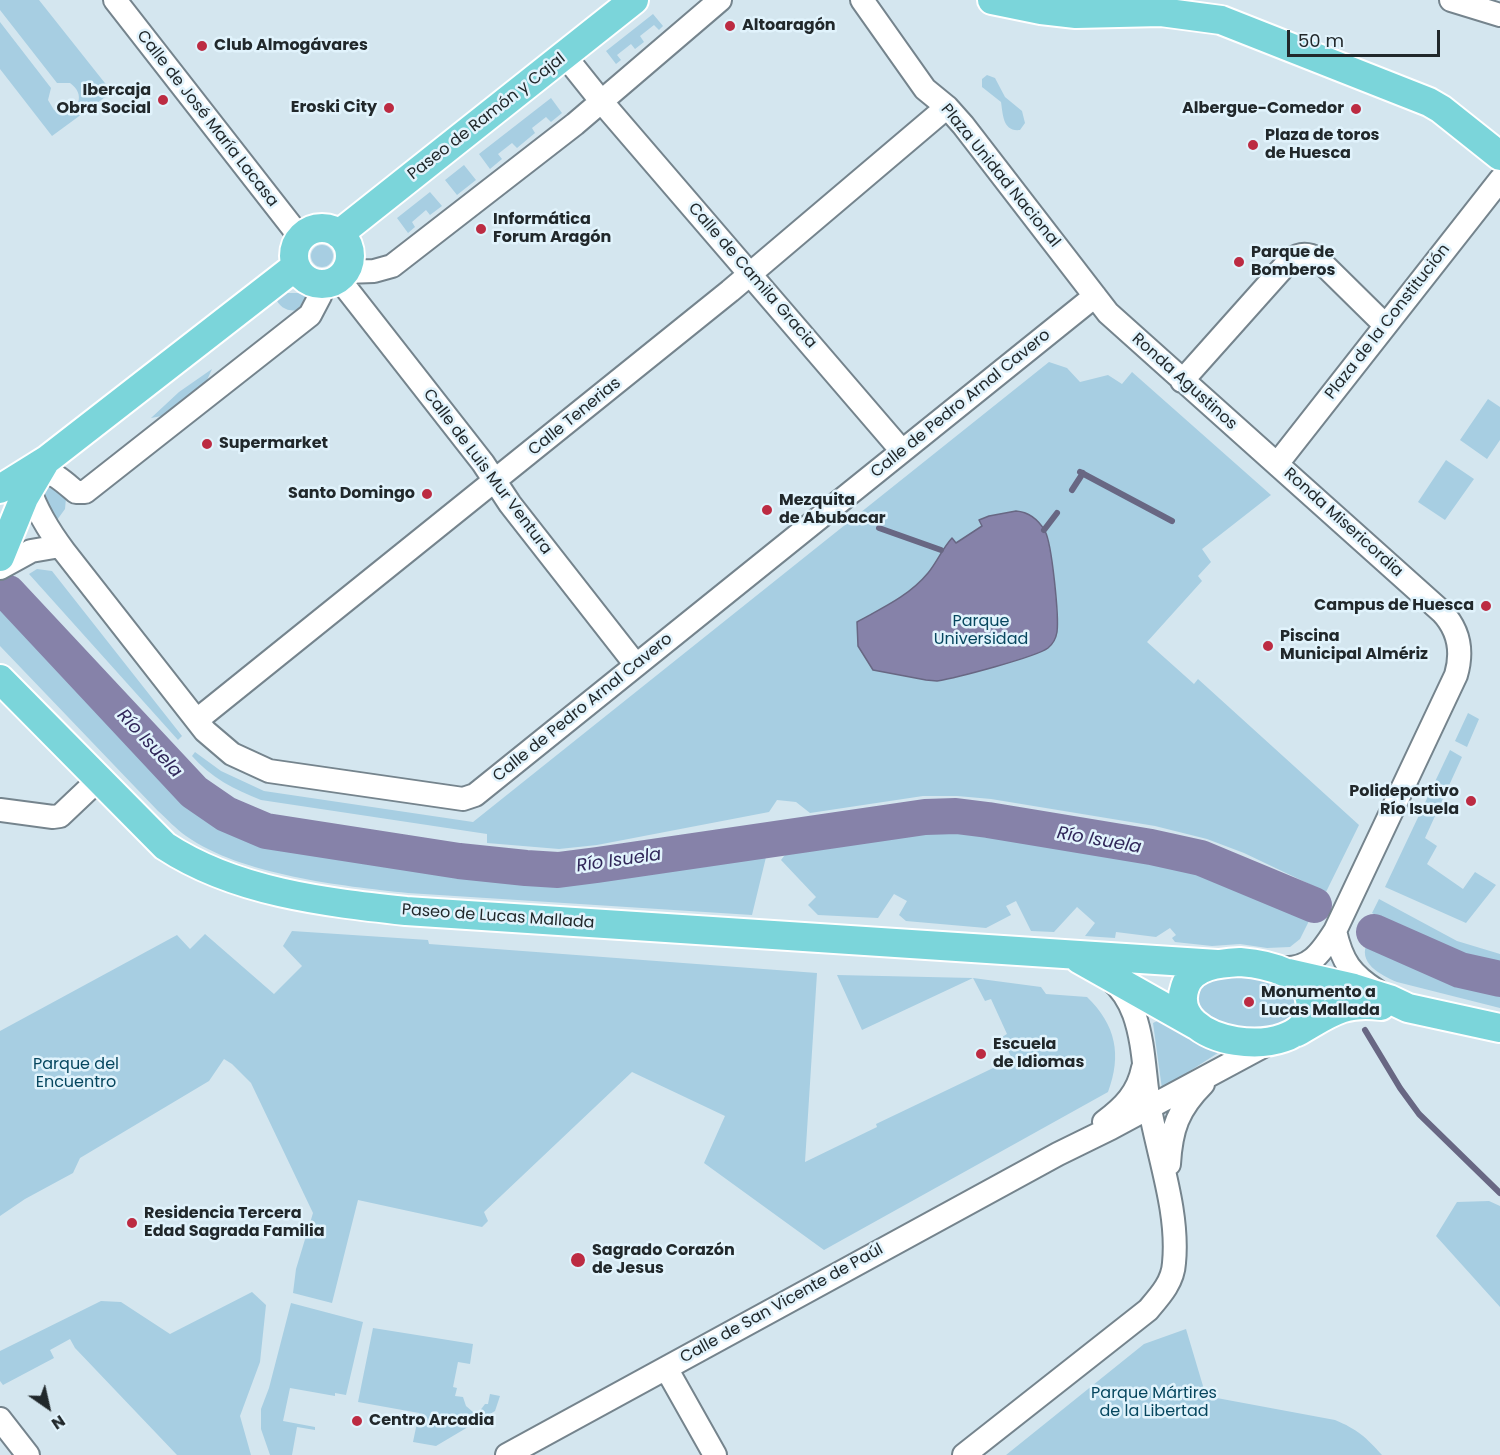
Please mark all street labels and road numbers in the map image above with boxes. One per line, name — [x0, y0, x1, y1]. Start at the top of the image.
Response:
street label: Calle de José María Lacasa — [132, 27, 282, 211]
street label: Paseo de Ramón y Cajal — [404, 49, 570, 185]
street label: Plaza Unidad Nacional — [936, 100, 1064, 252]
street label: Calle de Camila Gracia — [684, 199, 820, 353]
street label: Plaza de la Constitución — [1321, 241, 1455, 403]
street label: Calle de Pedro Arnal Cavero — [868, 326, 1054, 482]
street label: Ronda Agustinos — [1127, 330, 1241, 434]
street label: Calle Tenerias — [525, 374, 625, 460]
street label: Calle de Luis Mur Ventura — [419, 386, 555, 558]
street label: Ronda Misericordia — [1280, 465, 1406, 581]
street label: Calle de Pedro Arnal Cavero — [490, 630, 676, 786]
street label: Paseo de Lucas Mallada — [401, 901, 595, 933]
street label: Calle de San Vicente de Paúl — [677, 1240, 887, 1368]

